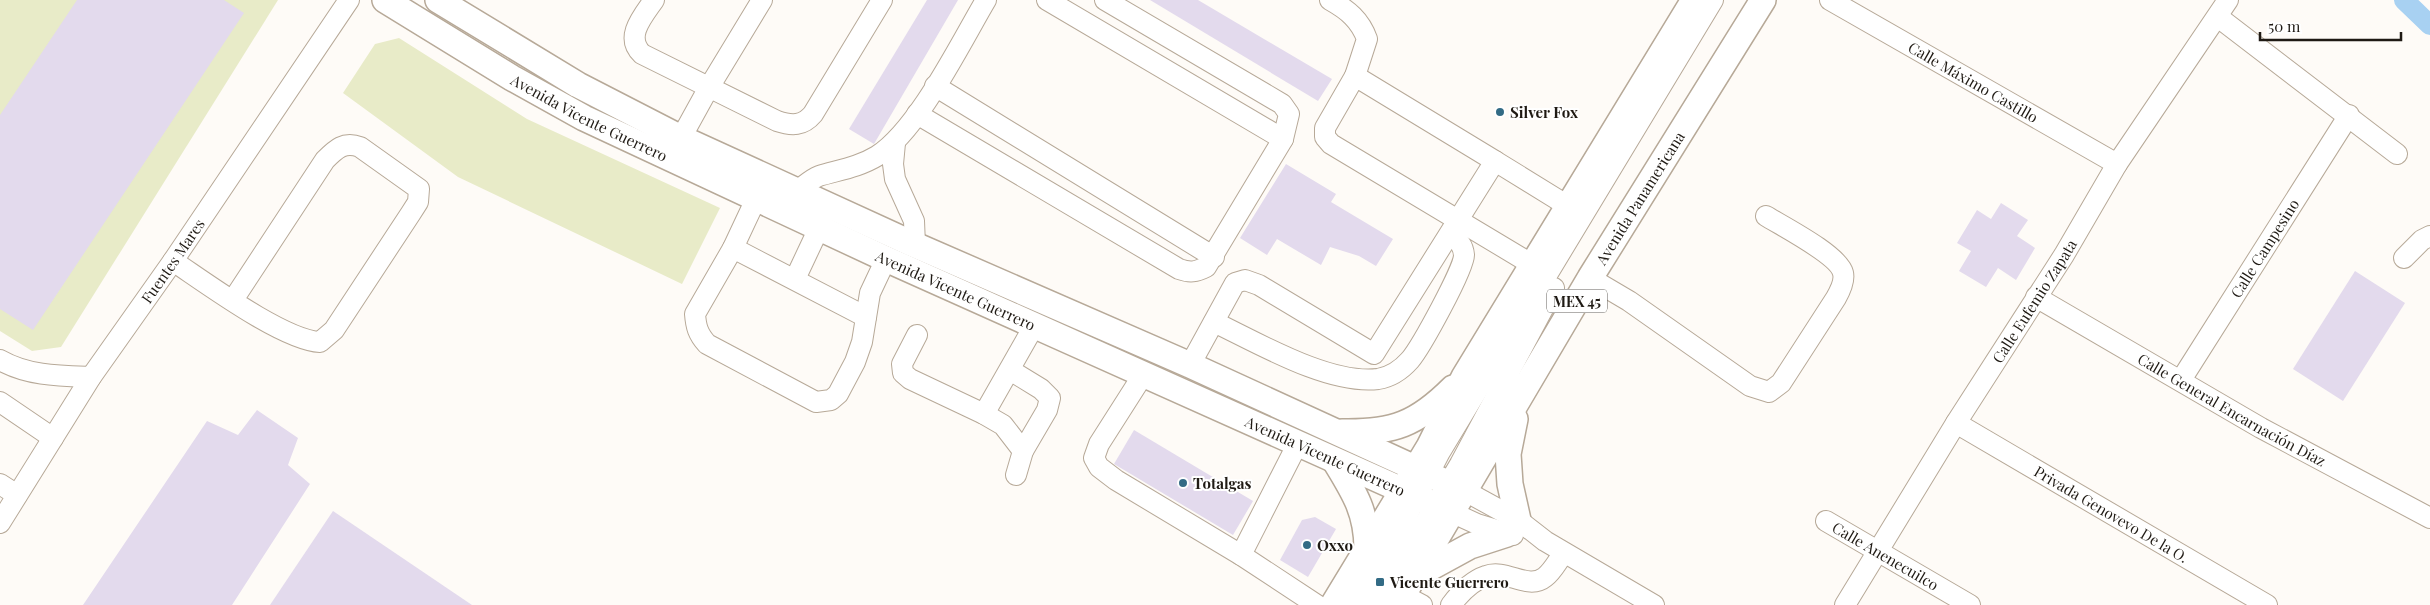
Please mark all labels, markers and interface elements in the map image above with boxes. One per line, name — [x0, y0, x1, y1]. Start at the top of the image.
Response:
scale bar — [2260, 10, 2401, 42]
text: 50 m — [2268, 16, 2301, 36]
street label: Calle Máximo Castillo — [1905, 37, 2042, 127]
street label: Avenida Vicente Guerrero — [507, 69, 671, 166]
place label: Silver Fox — [1510, 102, 1579, 122]
marker: Silver Fox — [1494, 106, 1506, 118]
street label: Avenida Panamericana — [1590, 127, 1689, 269]
street label: Calle Campesino — [2226, 195, 2303, 301]
street label: Fuentes Mares — [136, 215, 209, 307]
street label: Calle Eufemio Zapata — [1987, 235, 2081, 367]
street label: Avenida Vicente Guerrero — [872, 245, 1039, 335]
road number: MEX 45 — [1547, 290, 1607, 312]
street label: Calle General Encarnación Díaz — [2134, 348, 2329, 471]
street label: Avenida Vicente Guerrero — [1241, 411, 1408, 500]
street label: Privada Genovevo De la O. — [2031, 461, 2192, 567]
place label: Totalgas — [1193, 473, 1252, 493]
marker: Totalgas — [1177, 477, 1189, 489]
street label: Calle Anenecuilco — [1829, 517, 1942, 595]
place label: Oxxo — [1317, 535, 1353, 555]
marker: Oxxo — [1301, 539, 1313, 551]
place label: Vicente Guerrero — [1389, 572, 1509, 592]
marker: Vicente Guerrero — [1374, 576, 1386, 588]

